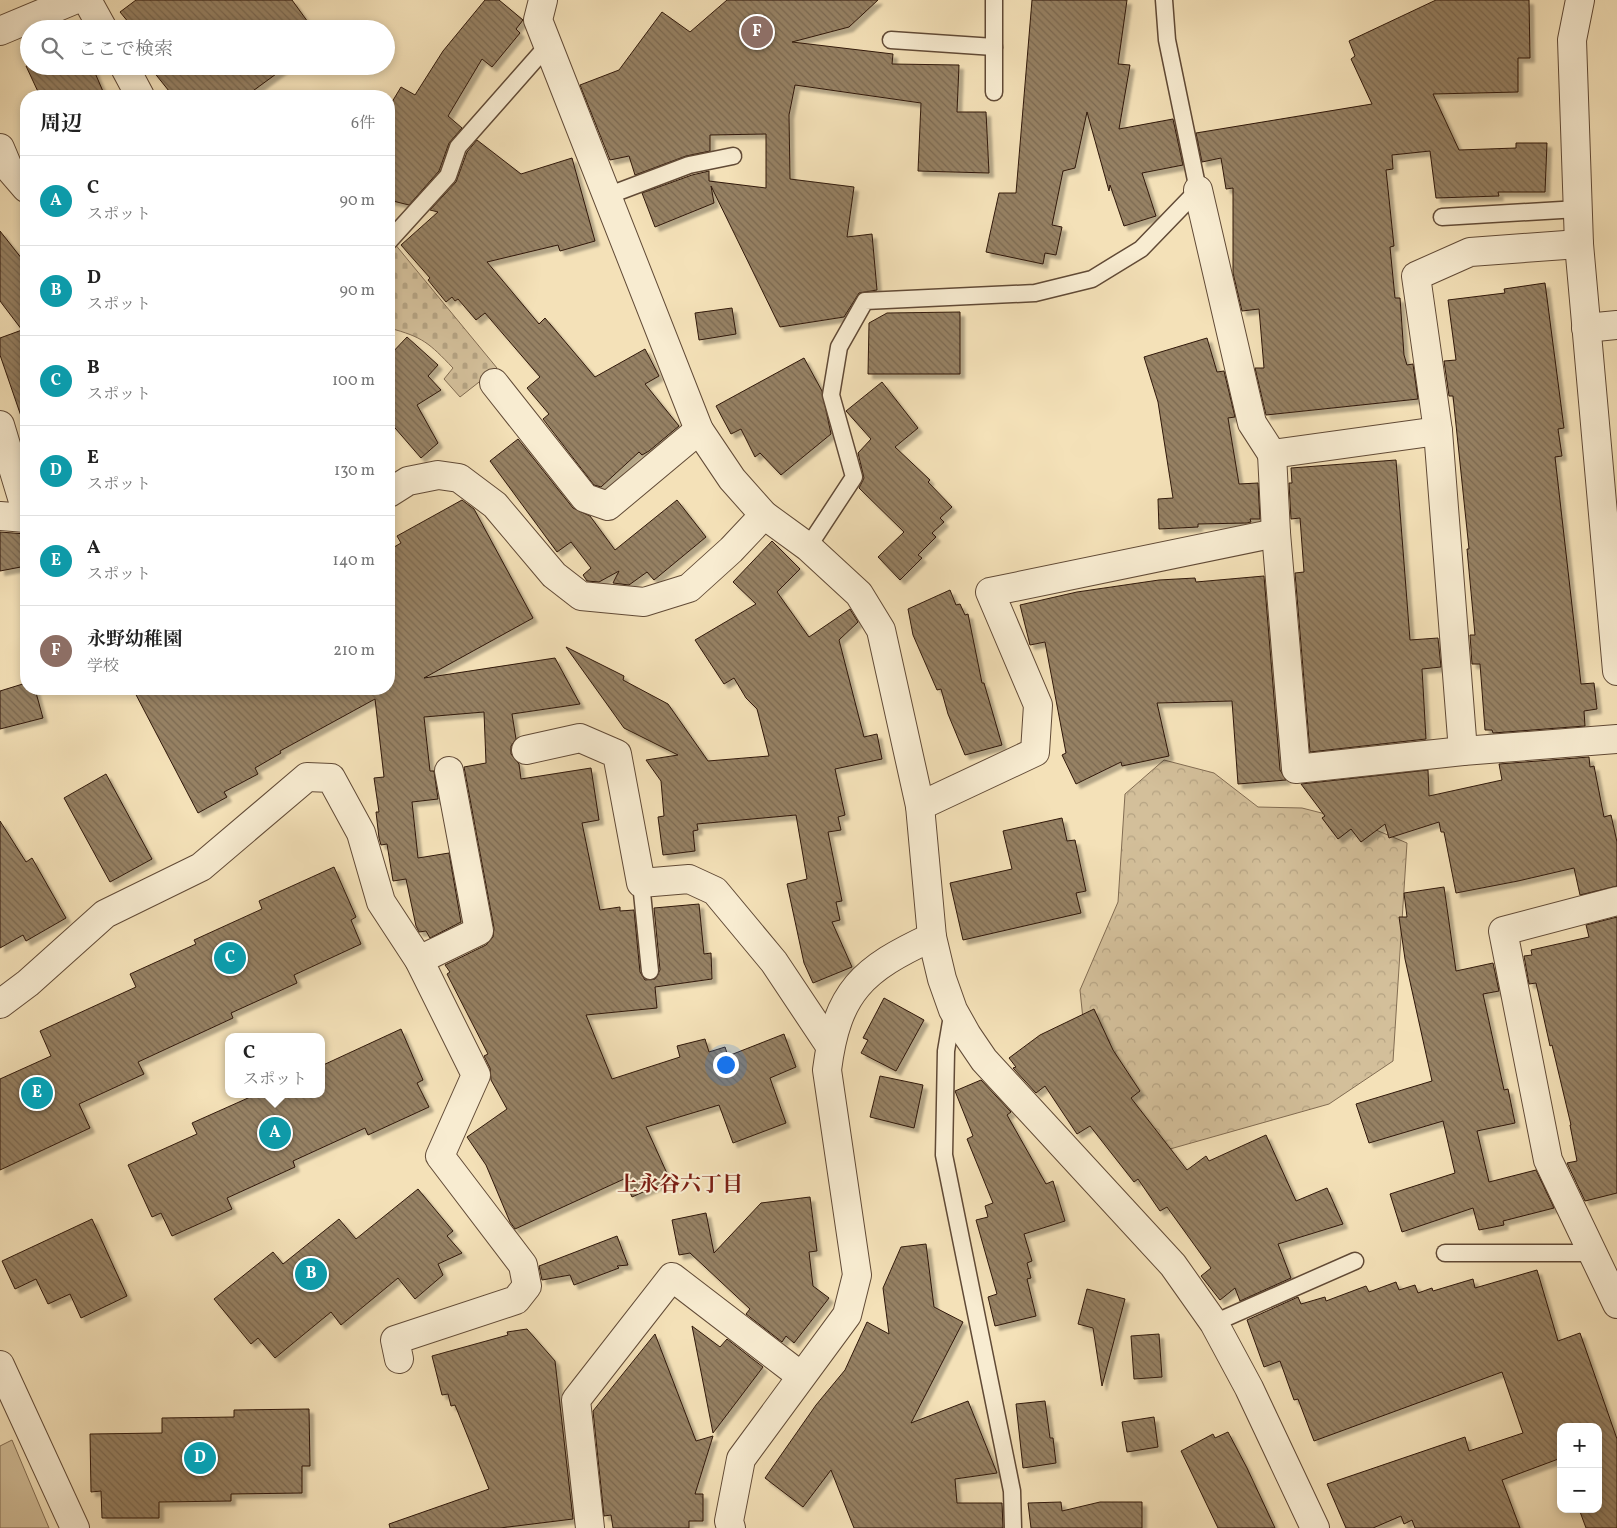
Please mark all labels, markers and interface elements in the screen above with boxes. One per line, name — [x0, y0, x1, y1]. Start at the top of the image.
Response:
pin: F — [741, 13, 773, 51]
search box — [20, 20, 395, 75]
icon: search — [38, 34, 66, 62]
text: ここで検索 — [78, 37, 173, 63]
text: 周辺 — [40, 110, 82, 139]
text: 6件 — [351, 113, 375, 135]
text: C — [87, 175, 99, 201]
text: A — [50, 190, 62, 212]
text: 90 m — [339, 190, 375, 212]
text: スポット — [87, 204, 151, 226]
text: D — [87, 265, 101, 291]
text: B — [51, 280, 61, 302]
text: 90 m — [339, 280, 375, 302]
text: スポット — [87, 294, 151, 316]
text: B — [87, 355, 100, 381]
text: C — [51, 370, 61, 392]
text: 100 m — [332, 370, 375, 392]
text: スポット — [87, 384, 151, 406]
text: E — [87, 445, 99, 471]
text: D — [50, 460, 62, 482]
text: 130 m — [334, 460, 375, 482]
text: スポット — [87, 474, 151, 496]
text: A — [87, 535, 101, 561]
text: E — [51, 550, 61, 572]
text: 140 m — [333, 550, 375, 572]
text: スポット — [87, 564, 151, 586]
text: 永野幼稚園 — [87, 627, 182, 653]
text: F — [51, 640, 61, 662]
text: 210 m — [333, 640, 375, 662]
text: 学校 — [87, 656, 119, 678]
pin: C — [214, 939, 246, 977]
popup — [225, 1033, 325, 1098]
text: C — [243, 1040, 255, 1066]
your location — [713, 1052, 739, 1078]
text: スポット — [243, 1069, 307, 1091]
pin: E — [21, 1074, 53, 1112]
pin: A — [259, 1114, 291, 1152]
district label: 上永谷六丁目 — [617, 1171, 743, 1200]
pin: B — [295, 1255, 327, 1293]
map controls — [1557, 1423, 1602, 1513]
button: + — [1557, 1423, 1602, 1468]
pin: D — [184, 1439, 216, 1477]
button: − — [1557, 1468, 1602, 1513]

